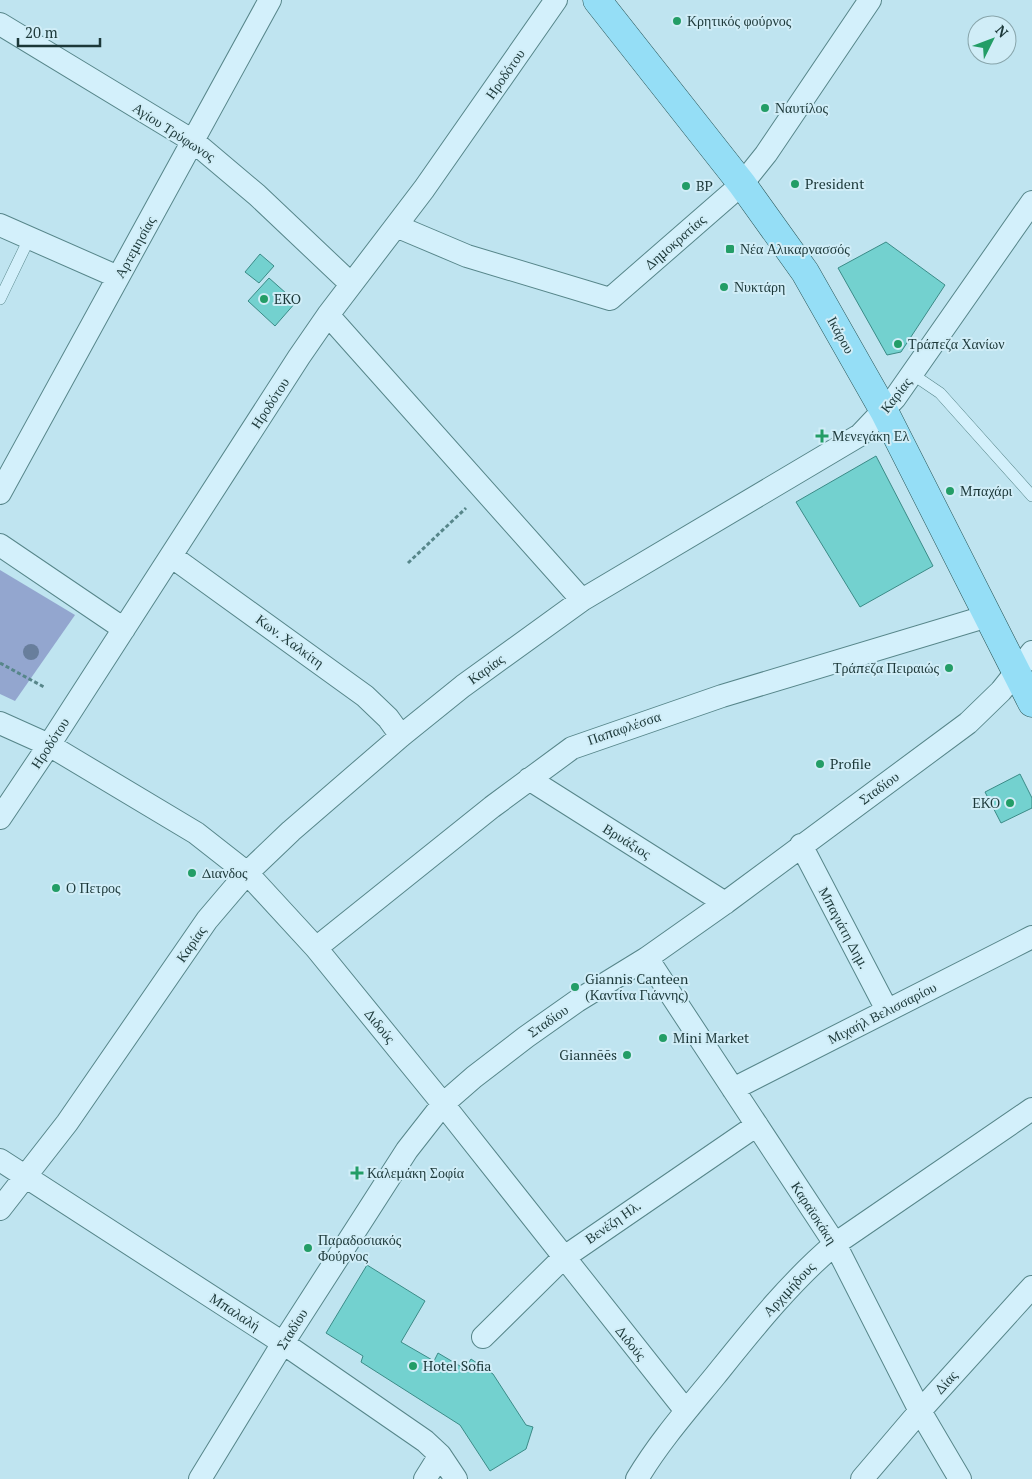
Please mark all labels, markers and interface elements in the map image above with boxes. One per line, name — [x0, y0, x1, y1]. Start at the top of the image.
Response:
place label: Κρητικός φούρνος — [687, 11, 792, 30]
scale bar — [18, 15, 100, 47]
marker: Κρητικός φούρνος — [671, 15, 683, 27]
north arrow — [967, 15, 1017, 65]
text: N — [991, 21, 1013, 42]
text: 20 m — [25, 22, 58, 42]
street label: Ηροδότου — [480, 45, 529, 103]
street label: Αγίου Τρύφωνος — [129, 98, 220, 166]
place label: Ναυτίλος — [775, 98, 829, 117]
marker: Ναυτίλος — [759, 102, 771, 114]
place label: President — [805, 174, 865, 193]
place label: BP — [696, 176, 713, 195]
marker: President — [789, 178, 801, 190]
marker: BP — [680, 180, 692, 192]
street label: Δημοκρατίας — [640, 210, 710, 273]
street label: Αρτεμησίας — [110, 212, 160, 281]
place label: Νέα Αλικαρνασσός — [740, 239, 850, 258]
marker: Νέα Αλικαρνασσός — [724, 243, 736, 255]
place label: Νυκτάρη — [734, 277, 785, 296]
marker: Νυκτάρη — [718, 281, 730, 293]
place label: EKO — [274, 289, 301, 308]
marker: EKO — [258, 293, 270, 305]
street label: Ικάρου — [823, 313, 859, 357]
place label: Τράπεζα Χανίων — [908, 334, 1004, 353]
marker: Τράπεζα Χανίων — [892, 338, 904, 350]
street label: Ηροδότου — [246, 373, 293, 432]
street label: Καρίας — [876, 373, 916, 417]
place label: Μενεγάκη Ελ — [832, 426, 909, 445]
marker: Μενεγάκη Ελ — [816, 430, 828, 442]
place label: Μπαχάρι — [960, 481, 1013, 500]
marker: Μπαχάρι — [944, 485, 956, 497]
street label: Κων. Χαλκίτη — [252, 609, 328, 672]
street label: Καρίας — [464, 649, 508, 688]
place label: Τράπεζα Πειραιώς — [833, 658, 939, 677]
marker: Τράπεζα Πειραιώς — [943, 662, 955, 674]
street label: Παπαφλέσσα — [585, 706, 664, 749]
street label: Ηροδότου — [26, 713, 73, 772]
place label: Profile — [830, 754, 871, 773]
marker: Profile — [814, 758, 826, 770]
street label: Σταδίου — [855, 767, 903, 809]
place label: ΕΚΟ — [972, 793, 1000, 812]
marker: ΕΚΟ — [1004, 797, 1016, 809]
street label: Βρυάξιος — [600, 818, 655, 863]
place label: Διανδος — [202, 863, 248, 882]
marker: Διανδος — [186, 867, 198, 879]
place label: Ο Πετρος — [66, 878, 121, 897]
marker: Ο Πετρος — [50, 882, 62, 894]
street label: Μπαγιάτη Δημ. — [815, 883, 874, 972]
street label: Καρίας — [171, 921, 210, 966]
place label: Giannis Canteen (Καντίνα Γιάννης) — [585, 969, 689, 1004]
street label: Μιχαήλ Βελισσαρίου — [824, 977, 939, 1048]
marker: Giannis Canteen (Καντίνα Γιάννης) — [569, 981, 581, 993]
street label: Σταδίου — [524, 1000, 572, 1041]
street label: Διδούς — [361, 1005, 400, 1047]
place label: Mini Market — [673, 1028, 750, 1047]
marker: Mini Market — [657, 1032, 669, 1044]
place label: Giannēēs — [559, 1045, 617, 1064]
marker: Giannēēs — [621, 1049, 633, 1061]
place label: Καλεμάκη Σοφία — [367, 1163, 465, 1182]
marker: Καλεμάκη Σοφία — [351, 1167, 363, 1179]
street label: Καραϊσκάκη — [787, 1178, 842, 1248]
street label: Βενέζη Ηλ. — [581, 1195, 644, 1248]
place label: Παραδοσιακός Φούρνος — [318, 1230, 402, 1265]
marker: Παραδοσιακός Φούρνος — [302, 1242, 314, 1254]
street label: Αρχιμήδους — [758, 1257, 819, 1320]
street label: Μπαλαλή — [206, 1288, 264, 1335]
street label: Σταδίου — [272, 1304, 312, 1353]
street label: Διδούς — [612, 1322, 651, 1364]
place label: Hotel Sofia — [423, 1356, 491, 1375]
marker: Hotel Sofia — [407, 1360, 419, 1372]
street label: Δίας — [930, 1365, 962, 1398]

